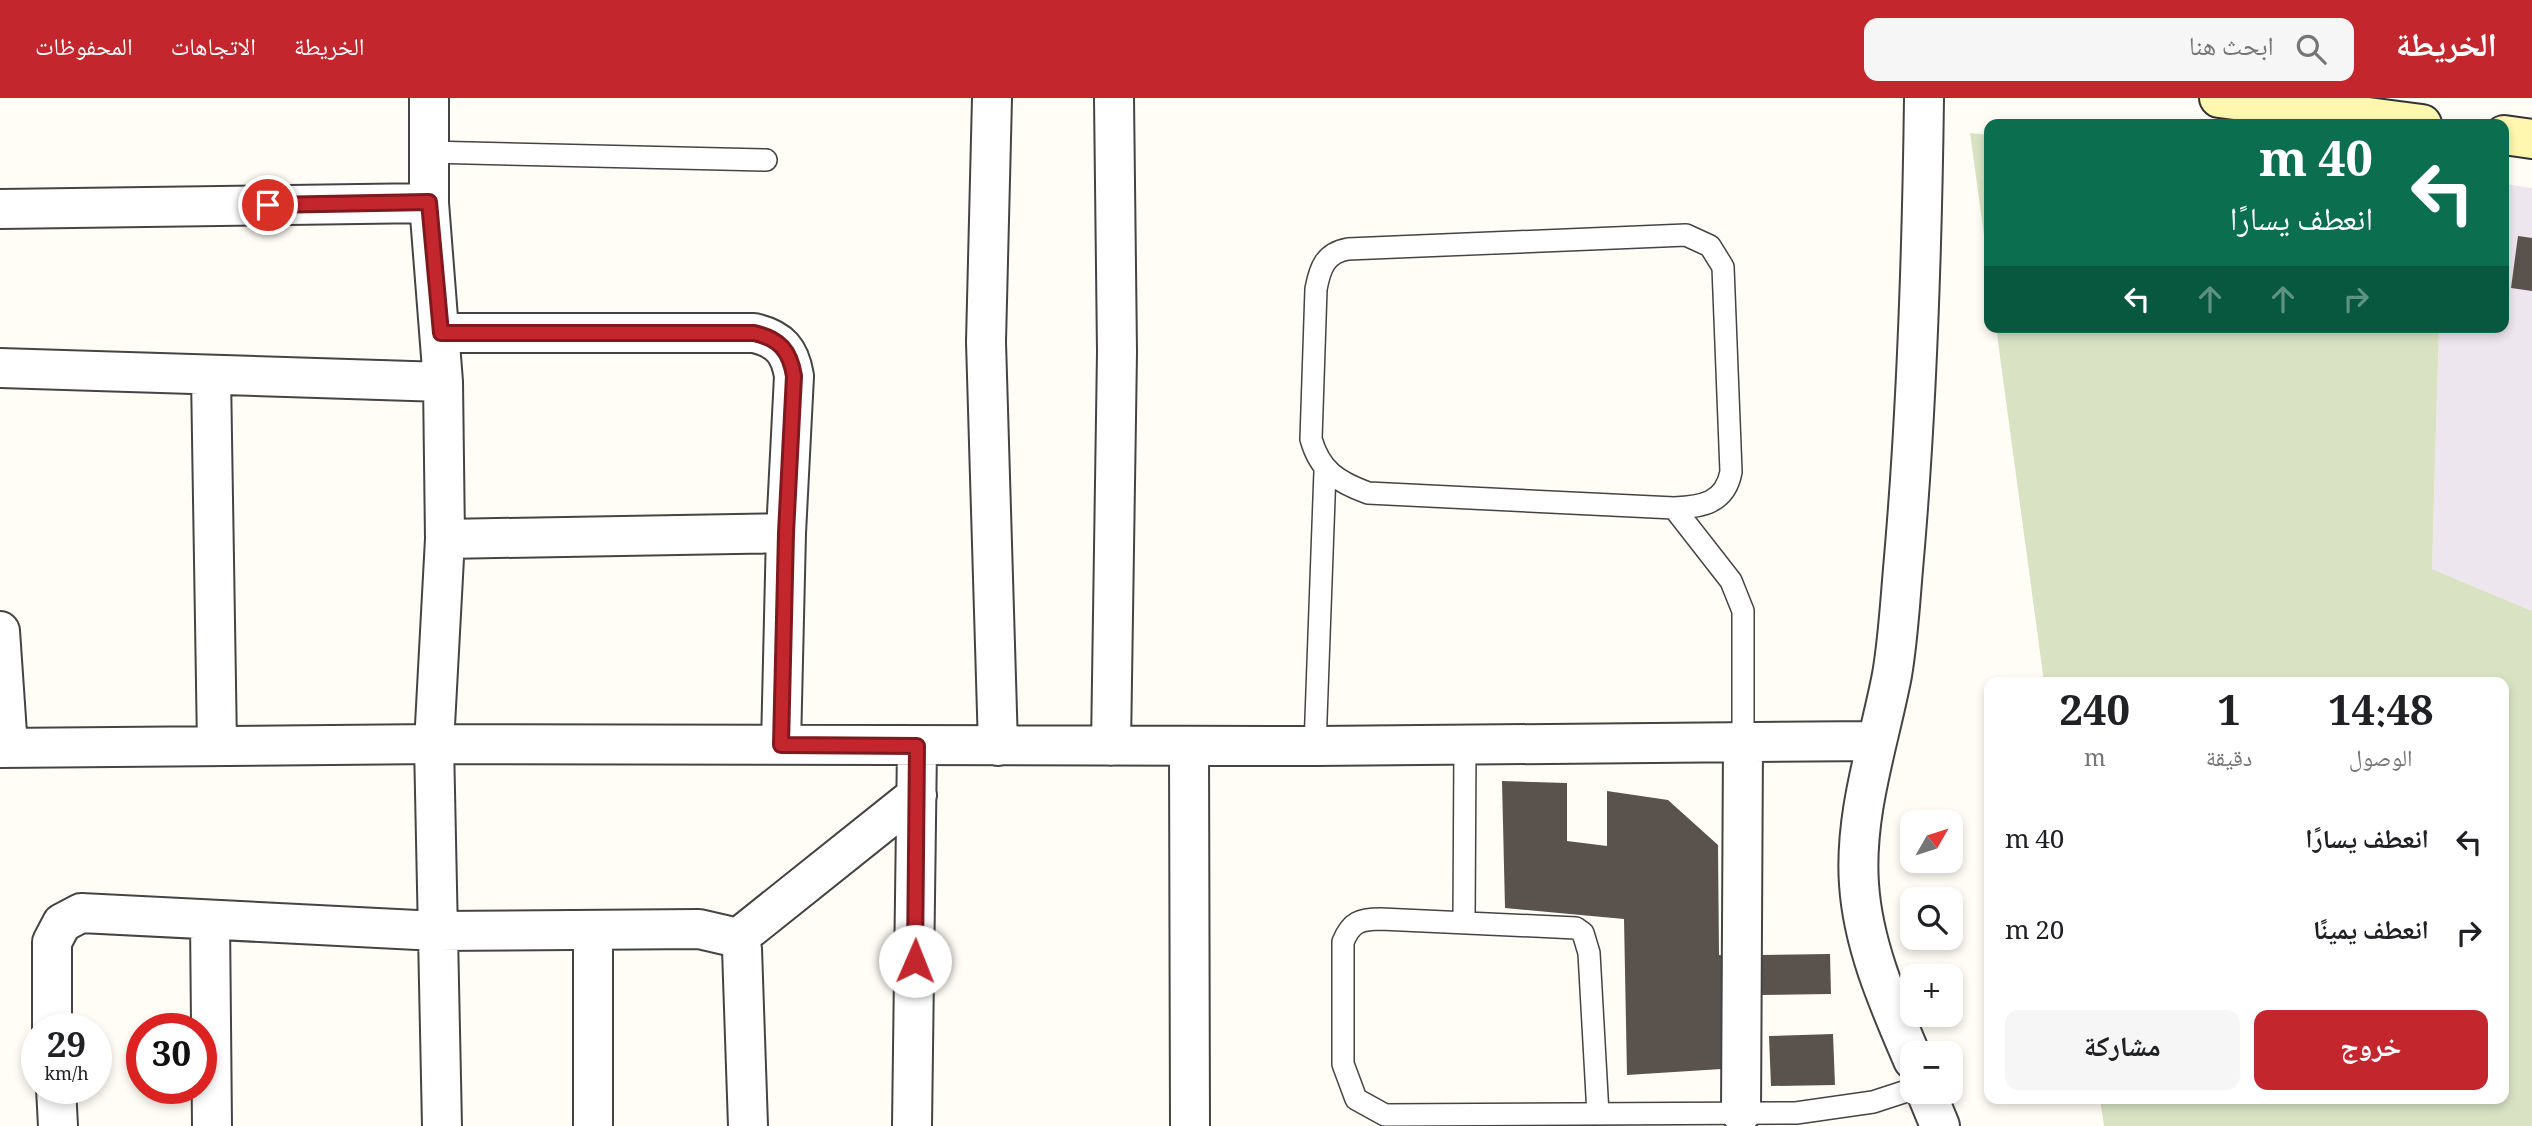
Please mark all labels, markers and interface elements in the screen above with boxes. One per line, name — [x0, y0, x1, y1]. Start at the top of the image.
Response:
search box — [1864, 18, 2354, 81]
text: الخريطة — [2396, 21, 2497, 77]
text: ابحث هنا — [2189, 27, 2274, 71]
text: المحفوظات — [35, 29, 133, 70]
text: الاتجاهات — [171, 29, 256, 70]
text: الخريطة — [294, 29, 365, 70]
icon: search — [2292, 30, 2330, 68]
text: 40 m — [2259, 124, 2373, 207]
icon: left — [2397, 147, 2488, 238]
pin — [238, 175, 298, 235]
icon: arrive — [249, 186, 287, 224]
text: انعطف يسارًا — [2230, 196, 2373, 250]
icon: left — [2118, 280, 2156, 318]
icon: ahead — [2191, 280, 2229, 318]
icon: ahead — [2264, 280, 2302, 318]
icon: right — [2337, 280, 2375, 318]
text: 240 — [2060, 680, 2130, 752]
text: 1 — [2217, 680, 2241, 752]
text: 14:48 — [2328, 680, 2433, 752]
text: m — [2084, 741, 2106, 781]
text: دقيقة — [2206, 741, 2252, 781]
text: الوصول — [2349, 741, 2413, 781]
north arrow — [1900, 810, 1964, 873]
map controls — [1900, 810, 1963, 1104]
text: 40 m — [2005, 820, 2064, 864]
text: انعطف يسارًا — [2305, 820, 2429, 864]
icon: left — [2450, 823, 2488, 861]
button: search — [1900, 887, 1963, 950]
text: 20 m — [2005, 911, 2064, 955]
text: انعطف يمينًا — [2313, 911, 2429, 955]
icon: right — [2450, 914, 2488, 952]
position arrow — [878, 924, 952, 998]
button: + — [1900, 964, 1963, 1027]
button: مشاركة — [2005, 1010, 2240, 1090]
button: خروج — [2254, 1010, 2488, 1090]
speed limit sign: 30 — [126, 1013, 217, 1104]
text: 29 — [47, 1020, 86, 1079]
button: − — [1900, 1041, 1963, 1104]
text: km/h — [44, 1061, 89, 1091]

